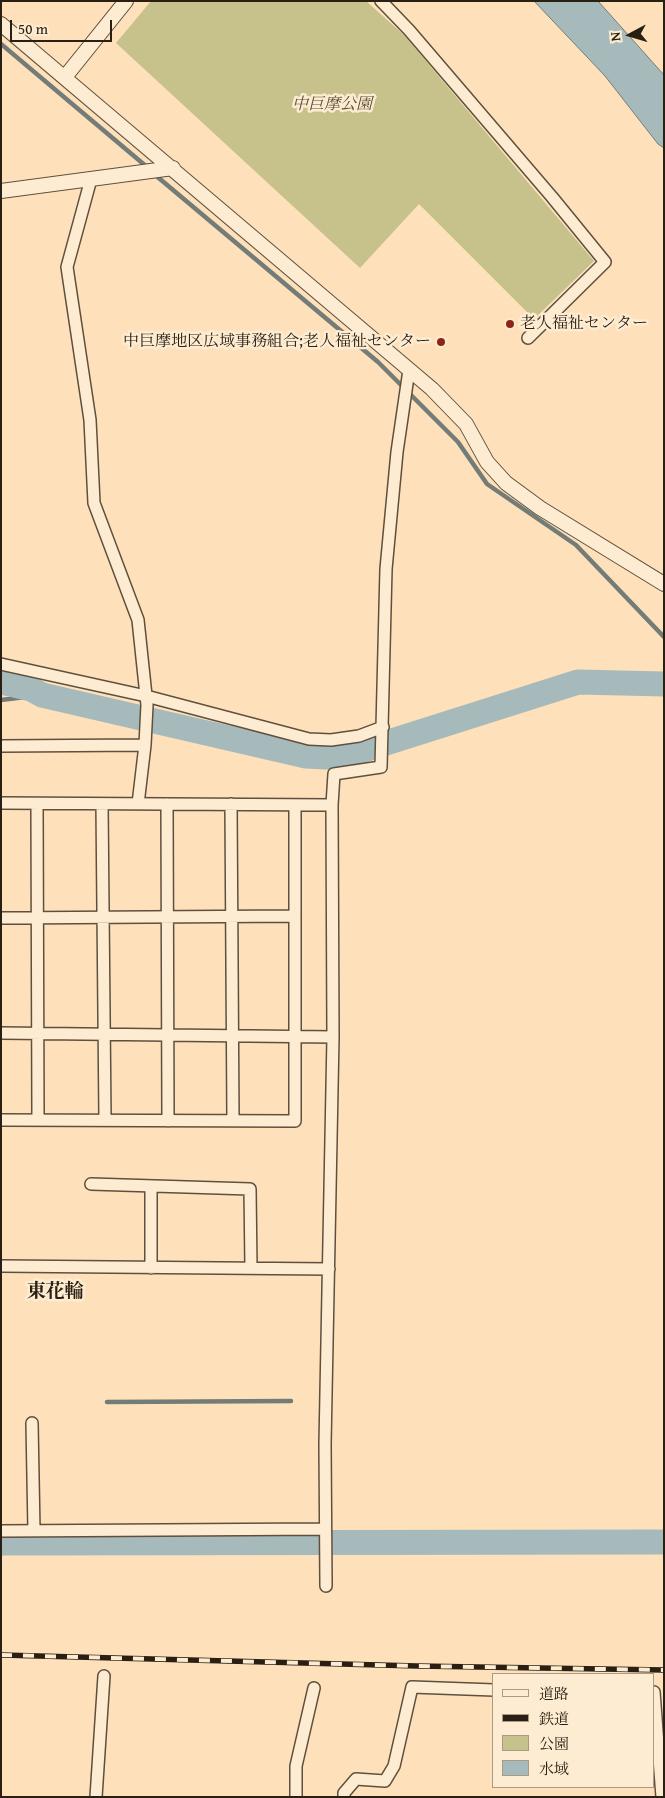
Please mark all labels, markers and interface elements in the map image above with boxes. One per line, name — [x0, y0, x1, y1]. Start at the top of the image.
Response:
scale bar — [12, 10, 115, 42]
north arrow — [605, 10, 655, 60]
text: 50 m — [18, 18, 48, 39]
text: N — [605, 31, 626, 42]
park label: 中巨摩公園 — [292, 95, 372, 115]
place label: 老人福祉センター — [520, 314, 648, 334]
marker: 老人福祉センター — [504, 318, 516, 330]
place label: 中巨摩地区広域事務組合;老人福祉センター — [123, 332, 431, 352]
marker: 中巨摩地区広域事務組合;老人福祉センター — [435, 336, 447, 348]
district label: 東花輪 — [27, 1281, 83, 1303]
legend — [492, 1673, 655, 1788]
text: 道路 — [539, 1683, 569, 1704]
text: 鉄道 — [539, 1708, 569, 1729]
text: 公園 — [539, 1733, 569, 1754]
text: 水域 — [539, 1758, 569, 1779]

